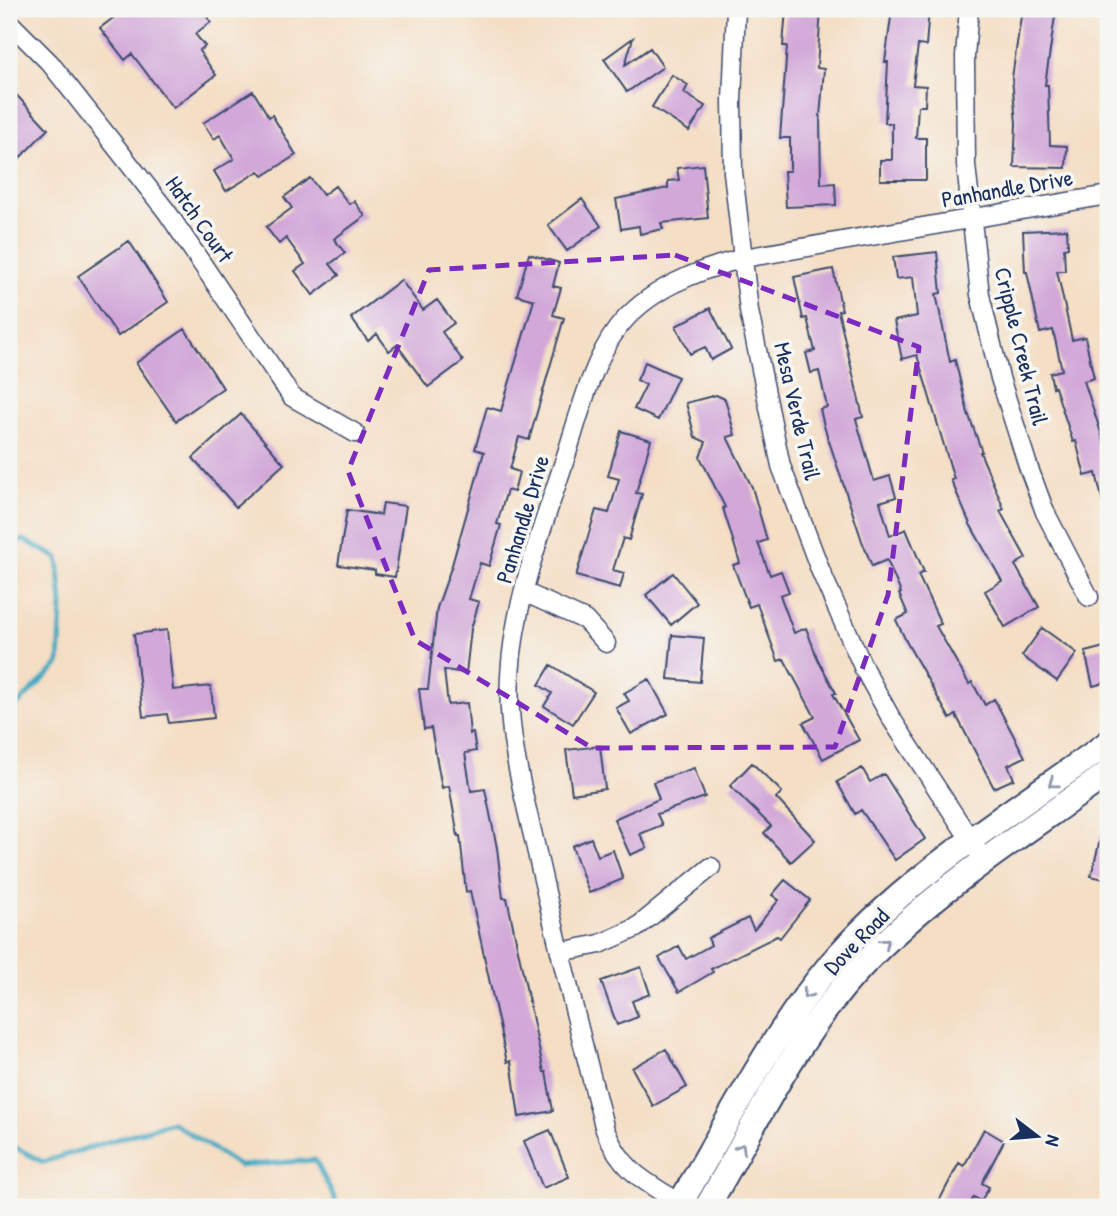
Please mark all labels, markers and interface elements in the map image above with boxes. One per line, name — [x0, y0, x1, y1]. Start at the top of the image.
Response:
street label: Panhandle Drive — [939, 161, 1075, 215]
street label: Hatch Court — [159, 169, 242, 269]
street label: Cripple Creek Trail — [987, 264, 1057, 429]
street label: Mesa Verde Trail — [767, 339, 829, 484]
street label: Panhandle Drive — [488, 451, 556, 587]
one-way arrow — [1048, 775, 1061, 787]
street label: Dove Road — [817, 901, 895, 981]
one-way arrow — [877, 939, 890, 951]
one-way arrow — [802, 986, 815, 999]
north arrow — [1002, 1100, 1072, 1170]
text: N — [1039, 1132, 1067, 1149]
one-way arrow — [733, 1143, 746, 1156]

